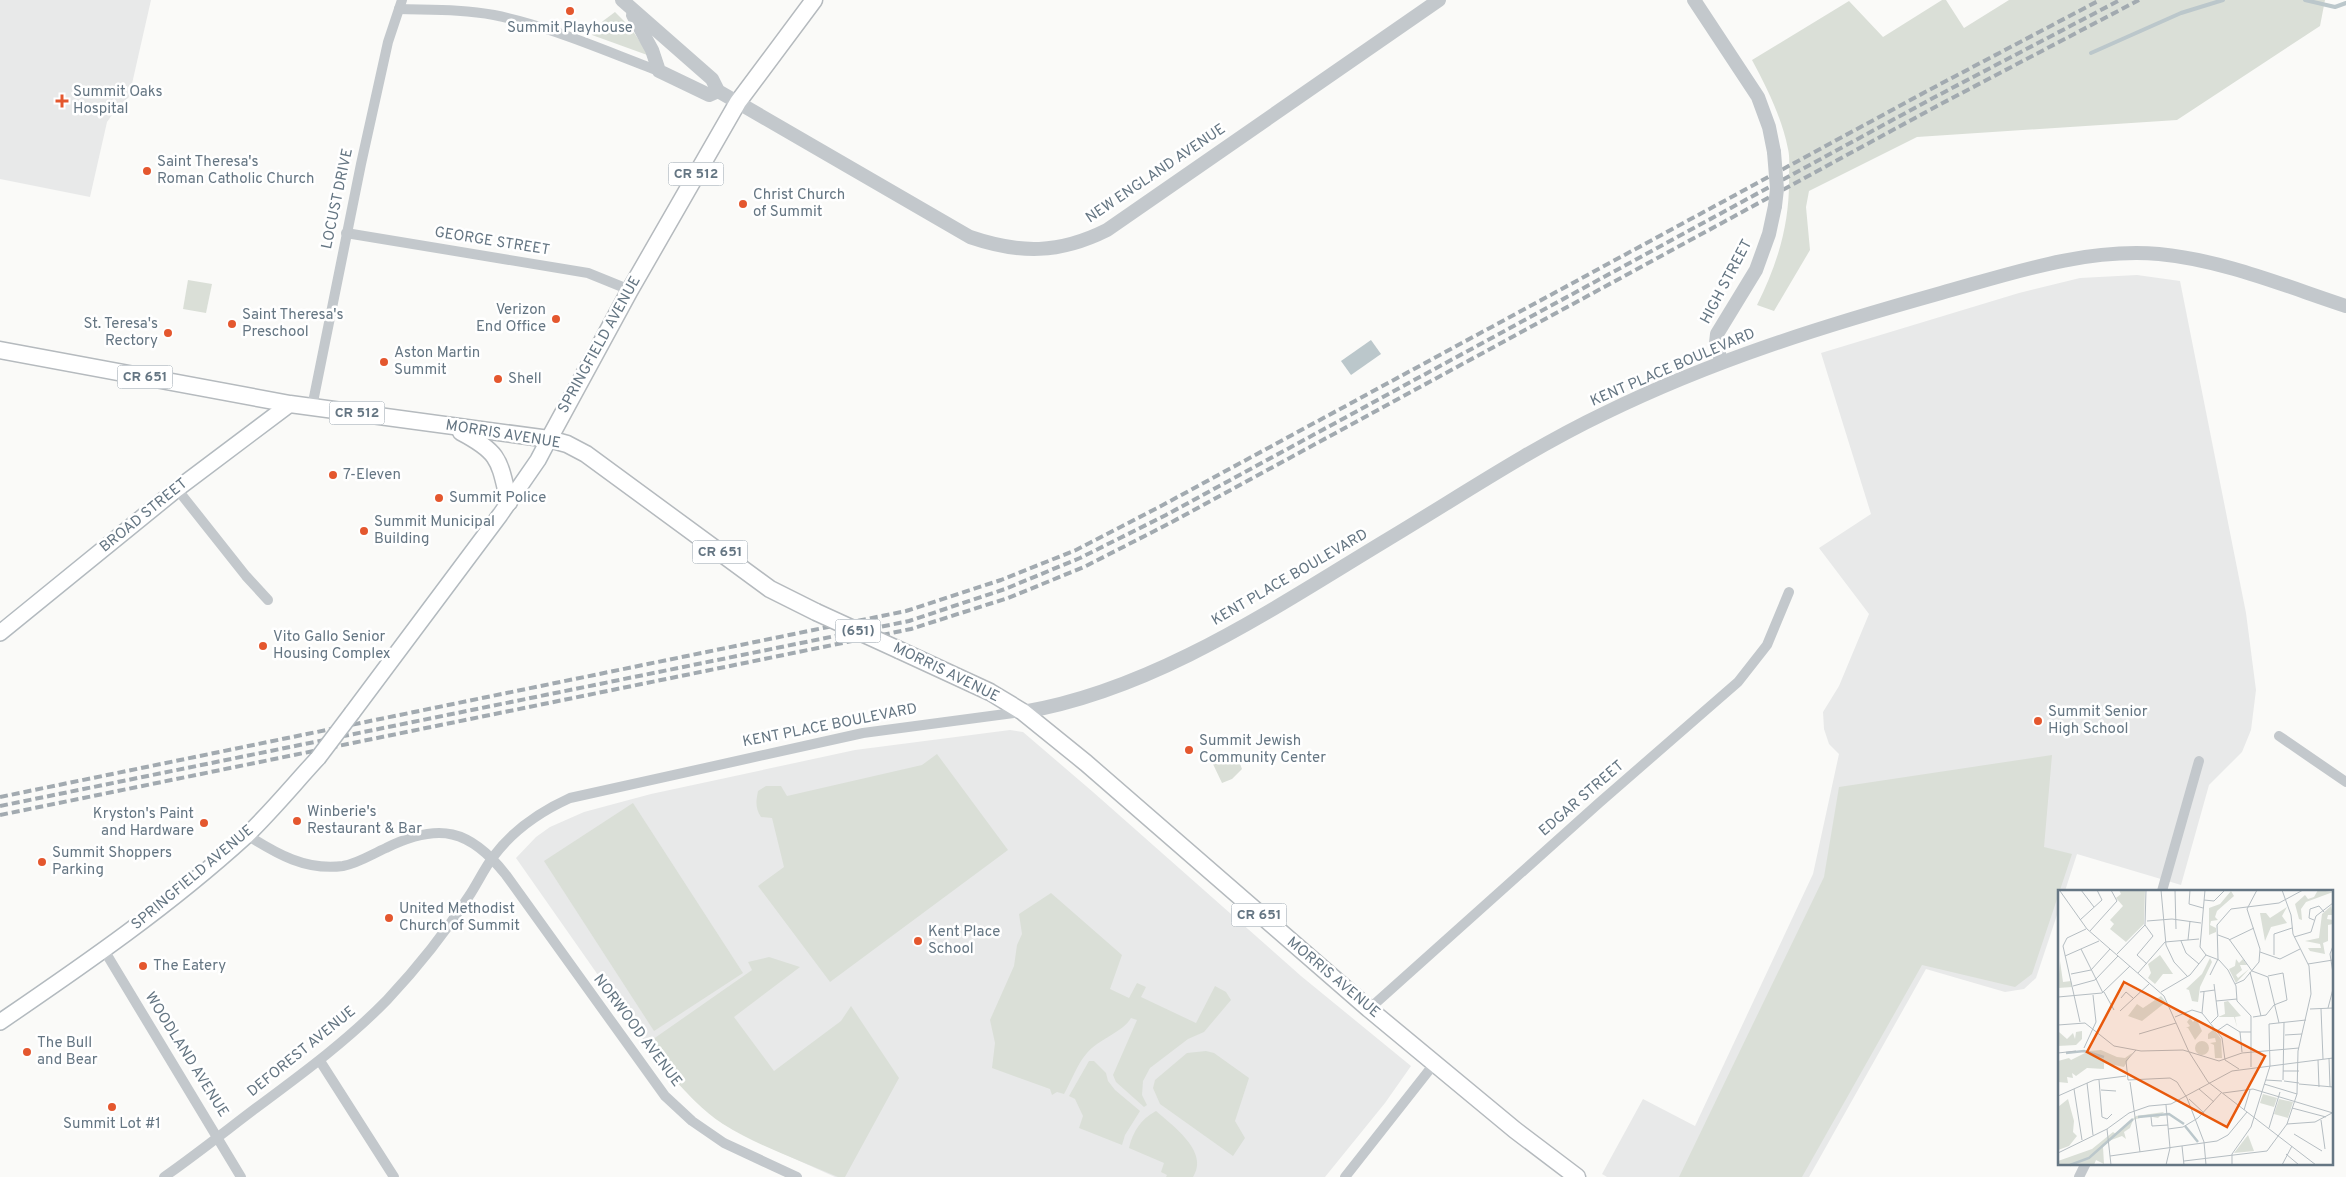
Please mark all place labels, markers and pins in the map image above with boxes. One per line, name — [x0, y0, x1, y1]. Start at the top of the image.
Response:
marker: Summit Playhouse — [564, 5, 576, 17]
place label: Summit Playhouse — [507, 19, 633, 38]
place label: Summit Oaks Hospital — [73, 83, 162, 119]
marker: Summit Oaks Hospital — [55, 94, 69, 108]
place label: Saint Theresa's Roman Catholic Church — [157, 153, 314, 189]
marker: Saint Theresa's Roman Catholic Church — [141, 165, 153, 177]
place label: Christ Church of Summit — [753, 186, 845, 222]
marker: Christ Church of Summit — [737, 198, 749, 210]
place label: Verizon End Office — [476, 301, 546, 337]
place label: Saint Theresa's Preschool — [242, 306, 344, 342]
marker: Verizon End Office — [550, 313, 562, 325]
place label: St. Teresa's Rectory — [83, 315, 158, 351]
marker: Saint Theresa's Preschool — [226, 318, 238, 330]
marker: St. Teresa's Rectory — [162, 327, 174, 339]
place label: Aston Martin Summit — [394, 344, 480, 380]
marker: Aston Martin Summit — [378, 356, 390, 368]
place label: Shell — [508, 370, 542, 389]
marker: Shell — [492, 373, 504, 385]
place label: 7-Eleven — [343, 466, 401, 485]
marker: 7-Eleven — [327, 469, 339, 481]
place label: Summit Police — [449, 489, 546, 508]
marker: Summit Police — [433, 492, 445, 504]
place label: Summit Municipal Building — [374, 513, 495, 549]
marker: Summit Municipal Building — [358, 525, 370, 537]
place label: Vito Gallo Senior Housing Complex — [273, 628, 391, 664]
marker: Vito Gallo Senior Housing Complex — [257, 640, 269, 652]
place label: Summit Senior High School — [2048, 703, 2148, 739]
marker: Summit Senior High School — [2032, 715, 2044, 727]
place label: Summit Jewish Community Center — [1199, 732, 1326, 768]
marker: Summit Jewish Community Center — [1183, 744, 1195, 756]
place label: Winberie's Restaurant & Bar — [307, 803, 422, 839]
place label: Kryston's Paint and Hardware — [93, 805, 194, 841]
marker: Winberie's Restaurant & Bar — [291, 815, 303, 827]
marker: Kryston's Paint and Hardware — [198, 817, 210, 829]
place label: Summit Shoppers Parking — [52, 844, 172, 880]
marker: Summit Shoppers Parking — [36, 856, 48, 868]
place label: United Methodist Church of Summit — [399, 900, 520, 936]
marker: United Methodist Church of Summit — [383, 912, 395, 924]
place label: Kent Place School — [928, 923, 1000, 959]
marker: Kent Place School — [912, 935, 924, 947]
place label: The Eatery — [153, 957, 226, 976]
marker: The Eatery — [137, 960, 149, 972]
place label: The Bull and Bear — [37, 1034, 98, 1070]
marker: The Bull and Bear — [21, 1046, 33, 1058]
marker: Summit Lot #1 — [106, 1101, 118, 1113]
place label: Summit Lot #1 — [63, 1115, 161, 1134]

